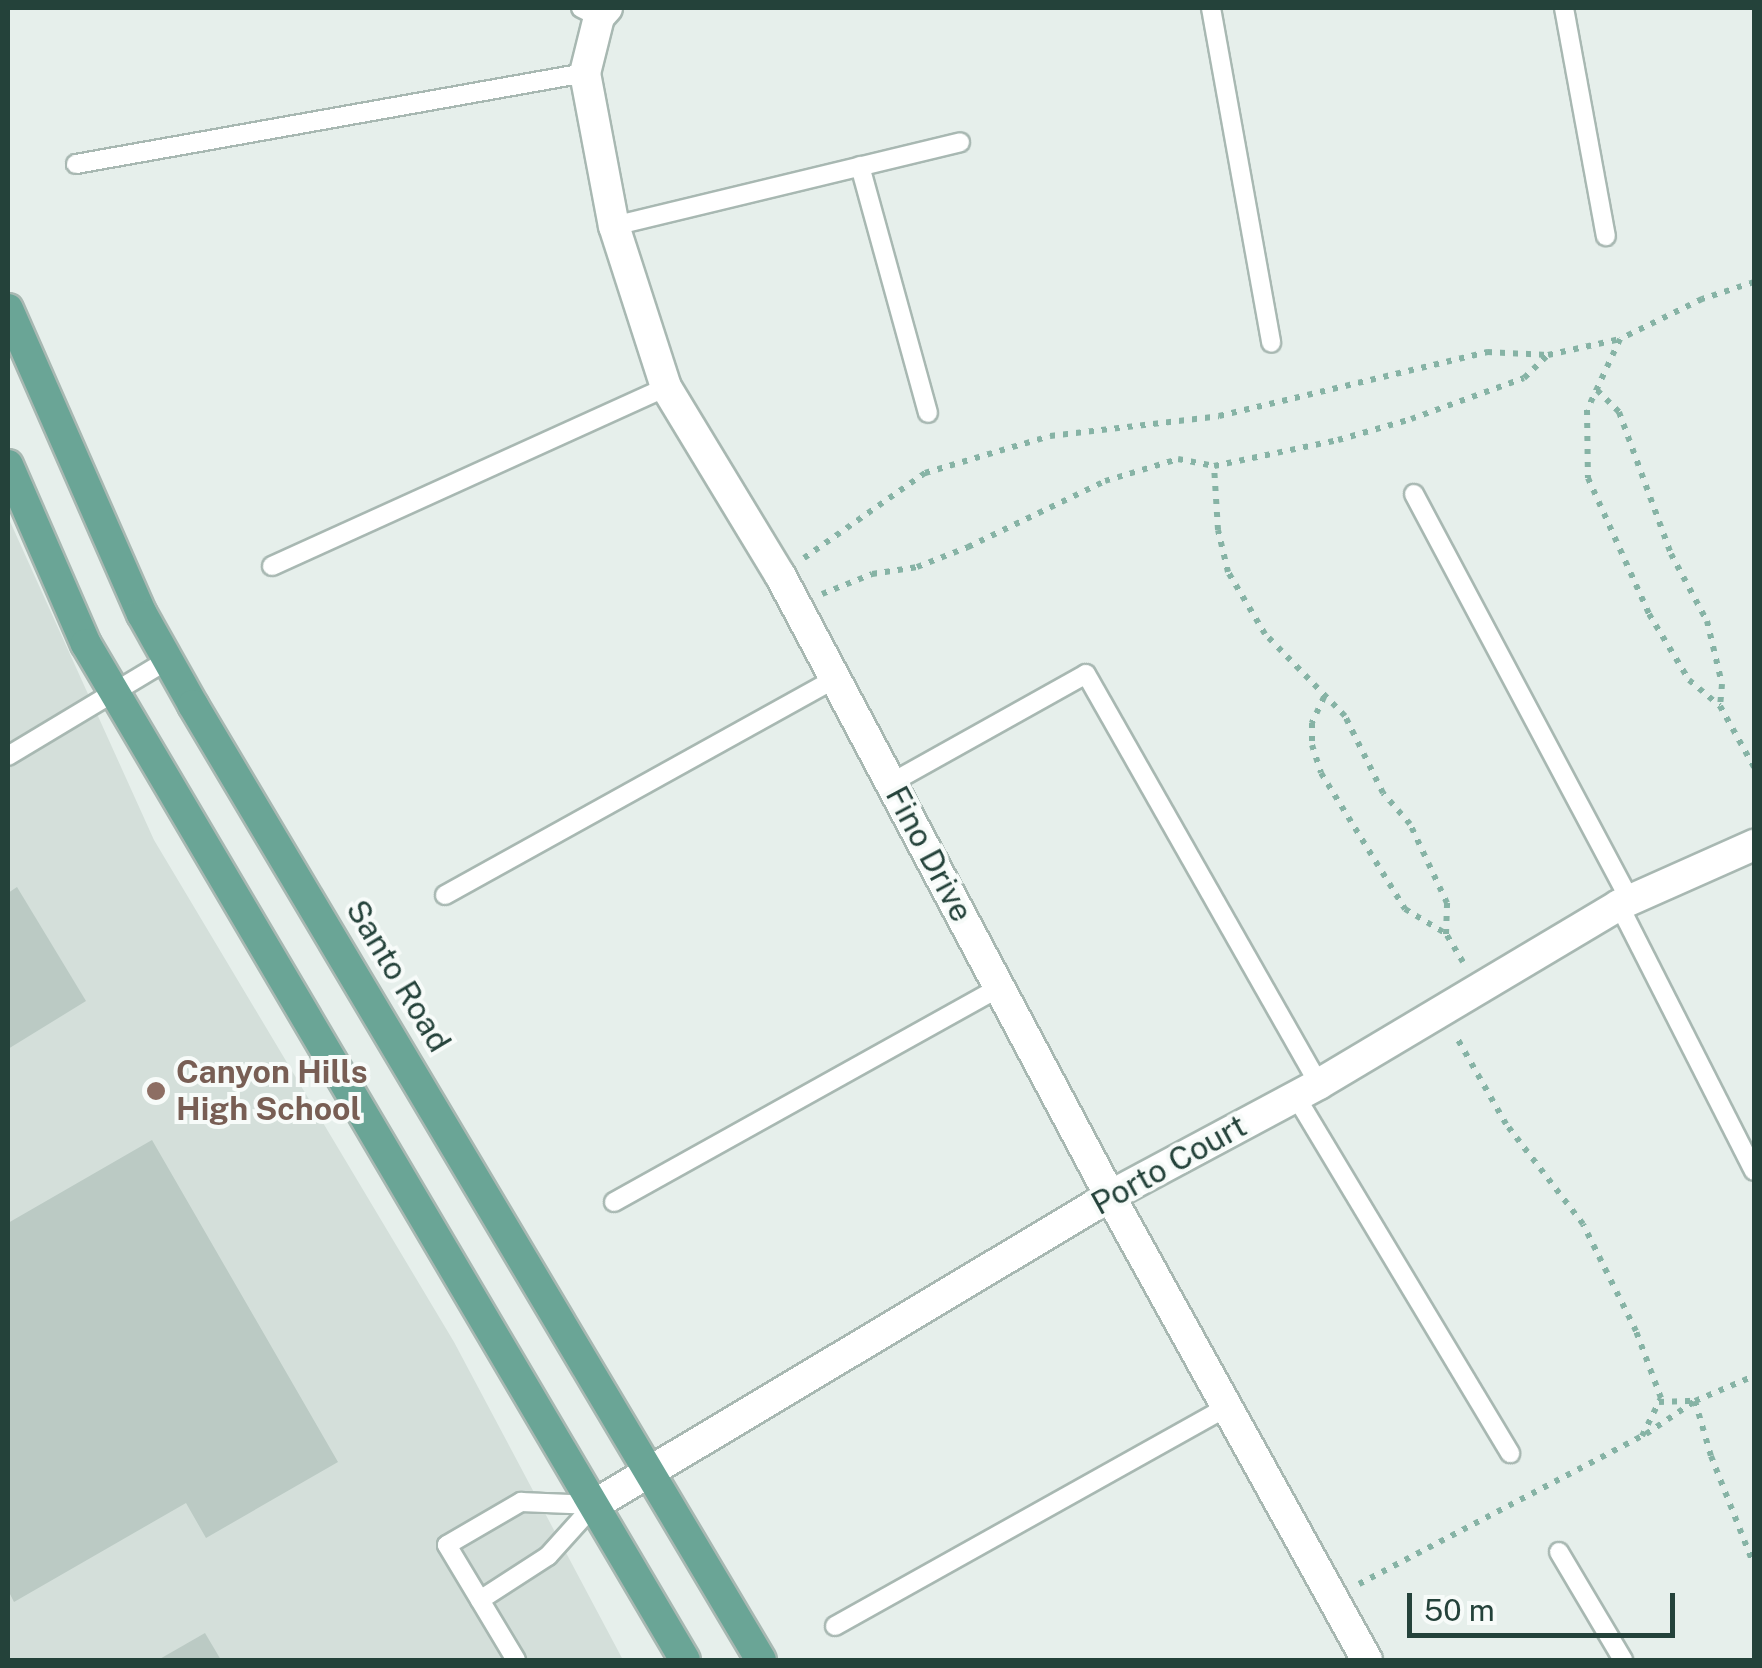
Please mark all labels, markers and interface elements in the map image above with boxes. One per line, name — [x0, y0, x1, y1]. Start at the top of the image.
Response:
street label: Fino Drive — [877, 780, 981, 928]
street label: Santo Road — [338, 893, 458, 1059]
place label: Canyon Hills High School — [176, 1054, 368, 1129]
marker: Canyon Hills High School — [145, 1080, 167, 1102]
street label: Porto Court — [1085, 1107, 1253, 1223]
scale bar — [1412, 1573, 1680, 1635]
text: 50 m — [1424, 1592, 1495, 1628]

